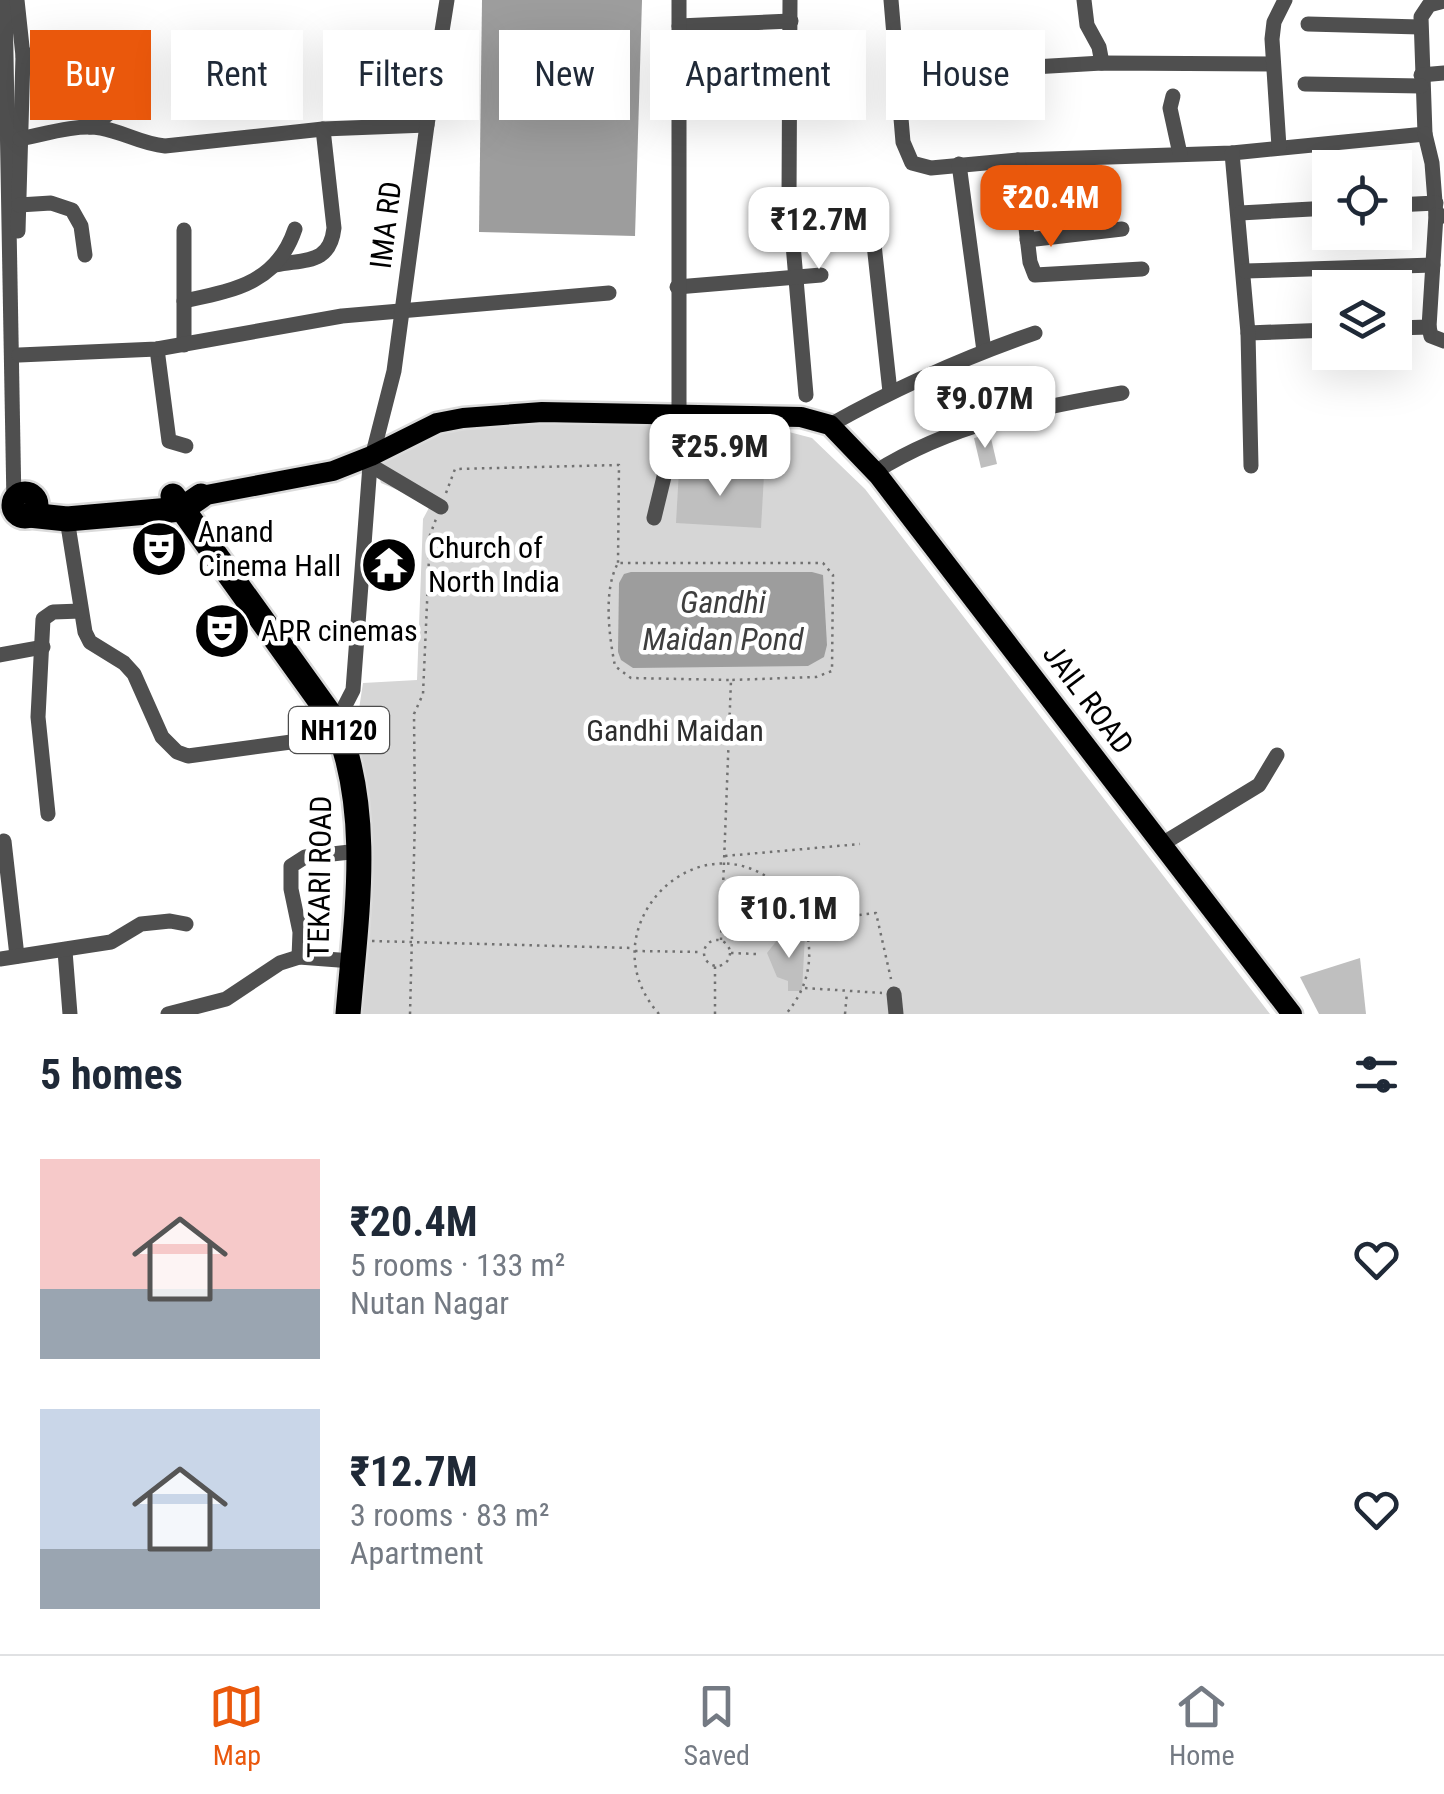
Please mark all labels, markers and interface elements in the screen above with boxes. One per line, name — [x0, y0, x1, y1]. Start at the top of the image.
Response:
chip: Buy — [30, 30, 151, 120]
chip: Rent — [171, 30, 303, 120]
chip: Filters — [323, 30, 479, 120]
chip: New — [499, 30, 630, 120]
chip: Apartment — [650, 30, 866, 120]
chip: House — [886, 30, 1045, 120]
map controls — [1312, 150, 1412, 370]
button: locate — [1312, 150, 1412, 250]
pin: ₹20.4M — [970, 165, 1132, 250]
text: ₹20.4M — [1002, 178, 1100, 216]
street label: IMA RD — [363, 179, 408, 271]
pin: ₹12.7M — [738, 187, 900, 272]
text: ₹12.7M — [770, 200, 868, 238]
button: layers — [1312, 270, 1412, 370]
pin: ₹9.07M — [904, 366, 1066, 451]
text: ₹9.07M — [936, 379, 1034, 417]
pin: ₹25.9M — [639, 414, 801, 499]
text: ₹25.9M — [671, 427, 769, 465]
place label: Anand Cinema Hall — [198, 514, 341, 583]
theatre icon: Anand Cinema Hall — [129, 519, 189, 579]
place label: Church of North India — [428, 530, 560, 599]
temple icon: Church of North India — [359, 535, 419, 595]
water label: Gandhi Maidan Pond — [642, 583, 804, 658]
theatre icon: APR cinemas — [192, 601, 252, 661]
place label: APR cinemas — [261, 613, 418, 648]
street label: JAIL ROAD — [1036, 637, 1141, 760]
road number: NH120 — [289, 707, 389, 753]
park label: Gandhi Maidan — [586, 713, 764, 748]
street label: TEKARI ROAD — [301, 795, 338, 959]
pin: ₹10.1M — [708, 876, 870, 961]
text: ₹10.1M — [740, 889, 838, 927]
icon: filters — [1349, 1047, 1404, 1102]
text: 5 homes — [40, 1050, 183, 1099]
text: ₹20.4M — [350, 1197, 478, 1246]
icon: home — [120, 1199, 240, 1319]
icon: heart — [1349, 1232, 1404, 1287]
text: 5 rooms · 133 m² — [350, 1246, 565, 1284]
text: Nutan Nagar — [350, 1284, 509, 1322]
text: ₹12.7M — [350, 1447, 478, 1496]
icon: home — [120, 1449, 240, 1569]
icon: heart — [1349, 1482, 1404, 1537]
text: 3 rooms · 83 m² — [350, 1496, 549, 1534]
text: Apartment — [350, 1534, 484, 1572]
tab: Map — [209, 1679, 264, 1772]
tab: Saved — [683, 1679, 750, 1772]
tab: Home — [1169, 1679, 1235, 1772]

